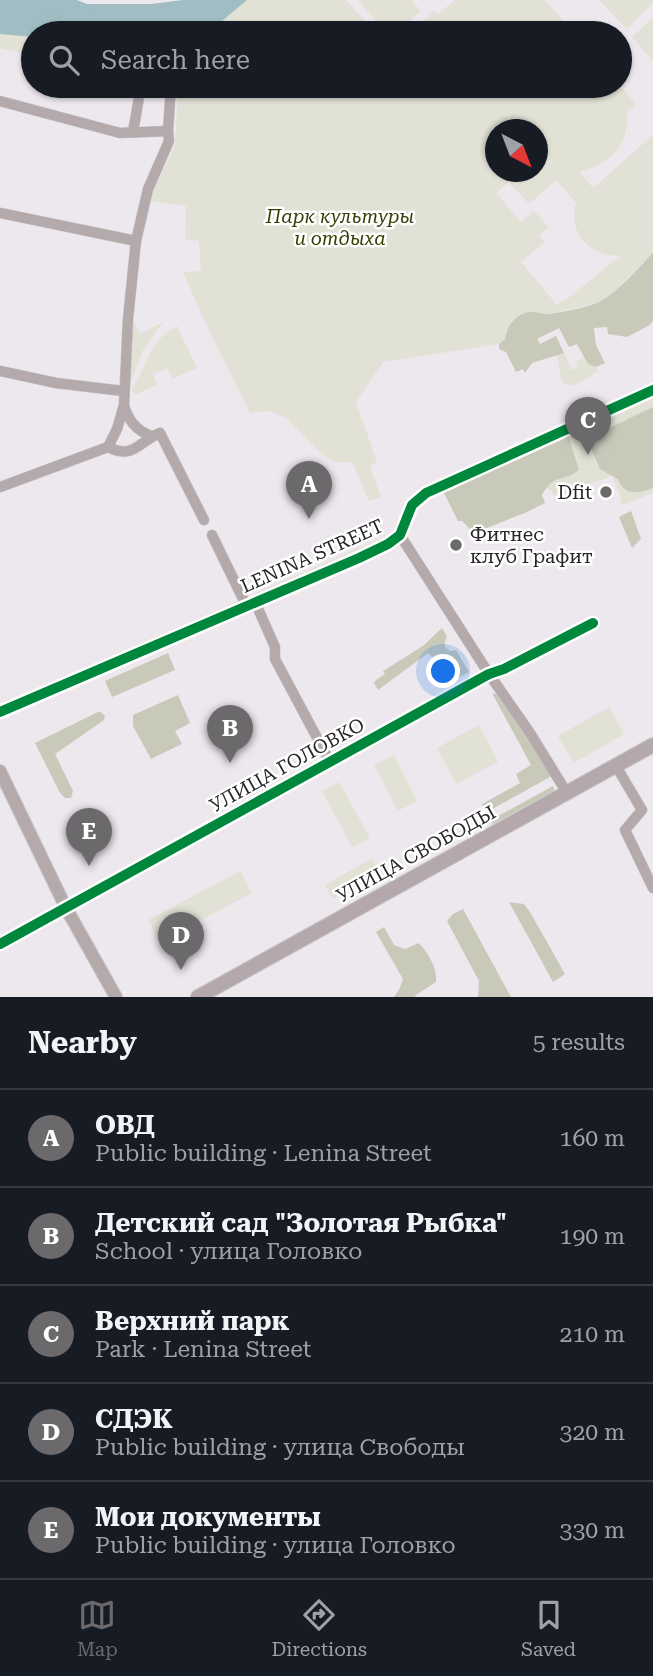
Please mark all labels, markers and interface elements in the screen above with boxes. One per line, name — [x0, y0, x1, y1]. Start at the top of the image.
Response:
search box — [21, 21, 632, 98]
icon: search — [45, 41, 83, 79]
text: Search here — [101, 45, 250, 75]
north arrow — [485, 119, 548, 182]
park label: Парк культуры и отдыха — [265, 205, 414, 250]
pin: C — [565, 397, 611, 455]
pin: A — [286, 461, 332, 519]
place label: Dfit — [557, 481, 592, 504]
marker: Dfit — [598, 484, 614, 500]
street label: LENINA STREET — [237, 514, 387, 598]
place label: Фитнес клуб Графит — [470, 523, 593, 568]
marker: Фитнес клуб Графит — [448, 537, 464, 553]
your location — [426, 654, 460, 688]
pin: B — [207, 705, 253, 763]
street label: УЛИЦА ГОЛОВКО — [206, 713, 368, 817]
street label: УЛИЦА СВОБОДЫ — [332, 801, 500, 907]
pin: E — [66, 808, 112, 866]
pin: D — [158, 912, 204, 970]
text: Nearby — [28, 1025, 137, 1060]
text: 5 results — [533, 1029, 625, 1056]
text: ОВД — [95, 1110, 155, 1140]
text: A — [43, 1125, 59, 1152]
text: 160 m — [560, 1125, 625, 1152]
text: Public building · Lenina Street — [95, 1140, 432, 1167]
text: Детский сад "Золотая Рыбка" — [95, 1208, 507, 1238]
text: B — [43, 1223, 59, 1250]
text: 190 m — [560, 1223, 625, 1250]
text: School · улица Головко — [95, 1238, 362, 1265]
text: Верхний парк — [95, 1306, 290, 1336]
text: C — [43, 1321, 59, 1348]
text: 210 m — [560, 1321, 625, 1348]
text: Park · Lenina Street — [95, 1336, 311, 1363]
text: СДЭК — [95, 1404, 173, 1434]
text: D — [42, 1419, 60, 1446]
text: 320 m — [560, 1419, 625, 1446]
text: Public building · улица Свободы — [95, 1434, 465, 1461]
text: Мои документы — [95, 1502, 321, 1532]
text: E — [44, 1517, 58, 1544]
text: 330 m — [560, 1517, 625, 1544]
text: Public building · улица Головко — [95, 1532, 456, 1559]
tab: Map — [77, 1596, 118, 1661]
tab: Directions — [271, 1596, 367, 1661]
tab: Saved — [521, 1596, 576, 1661]

